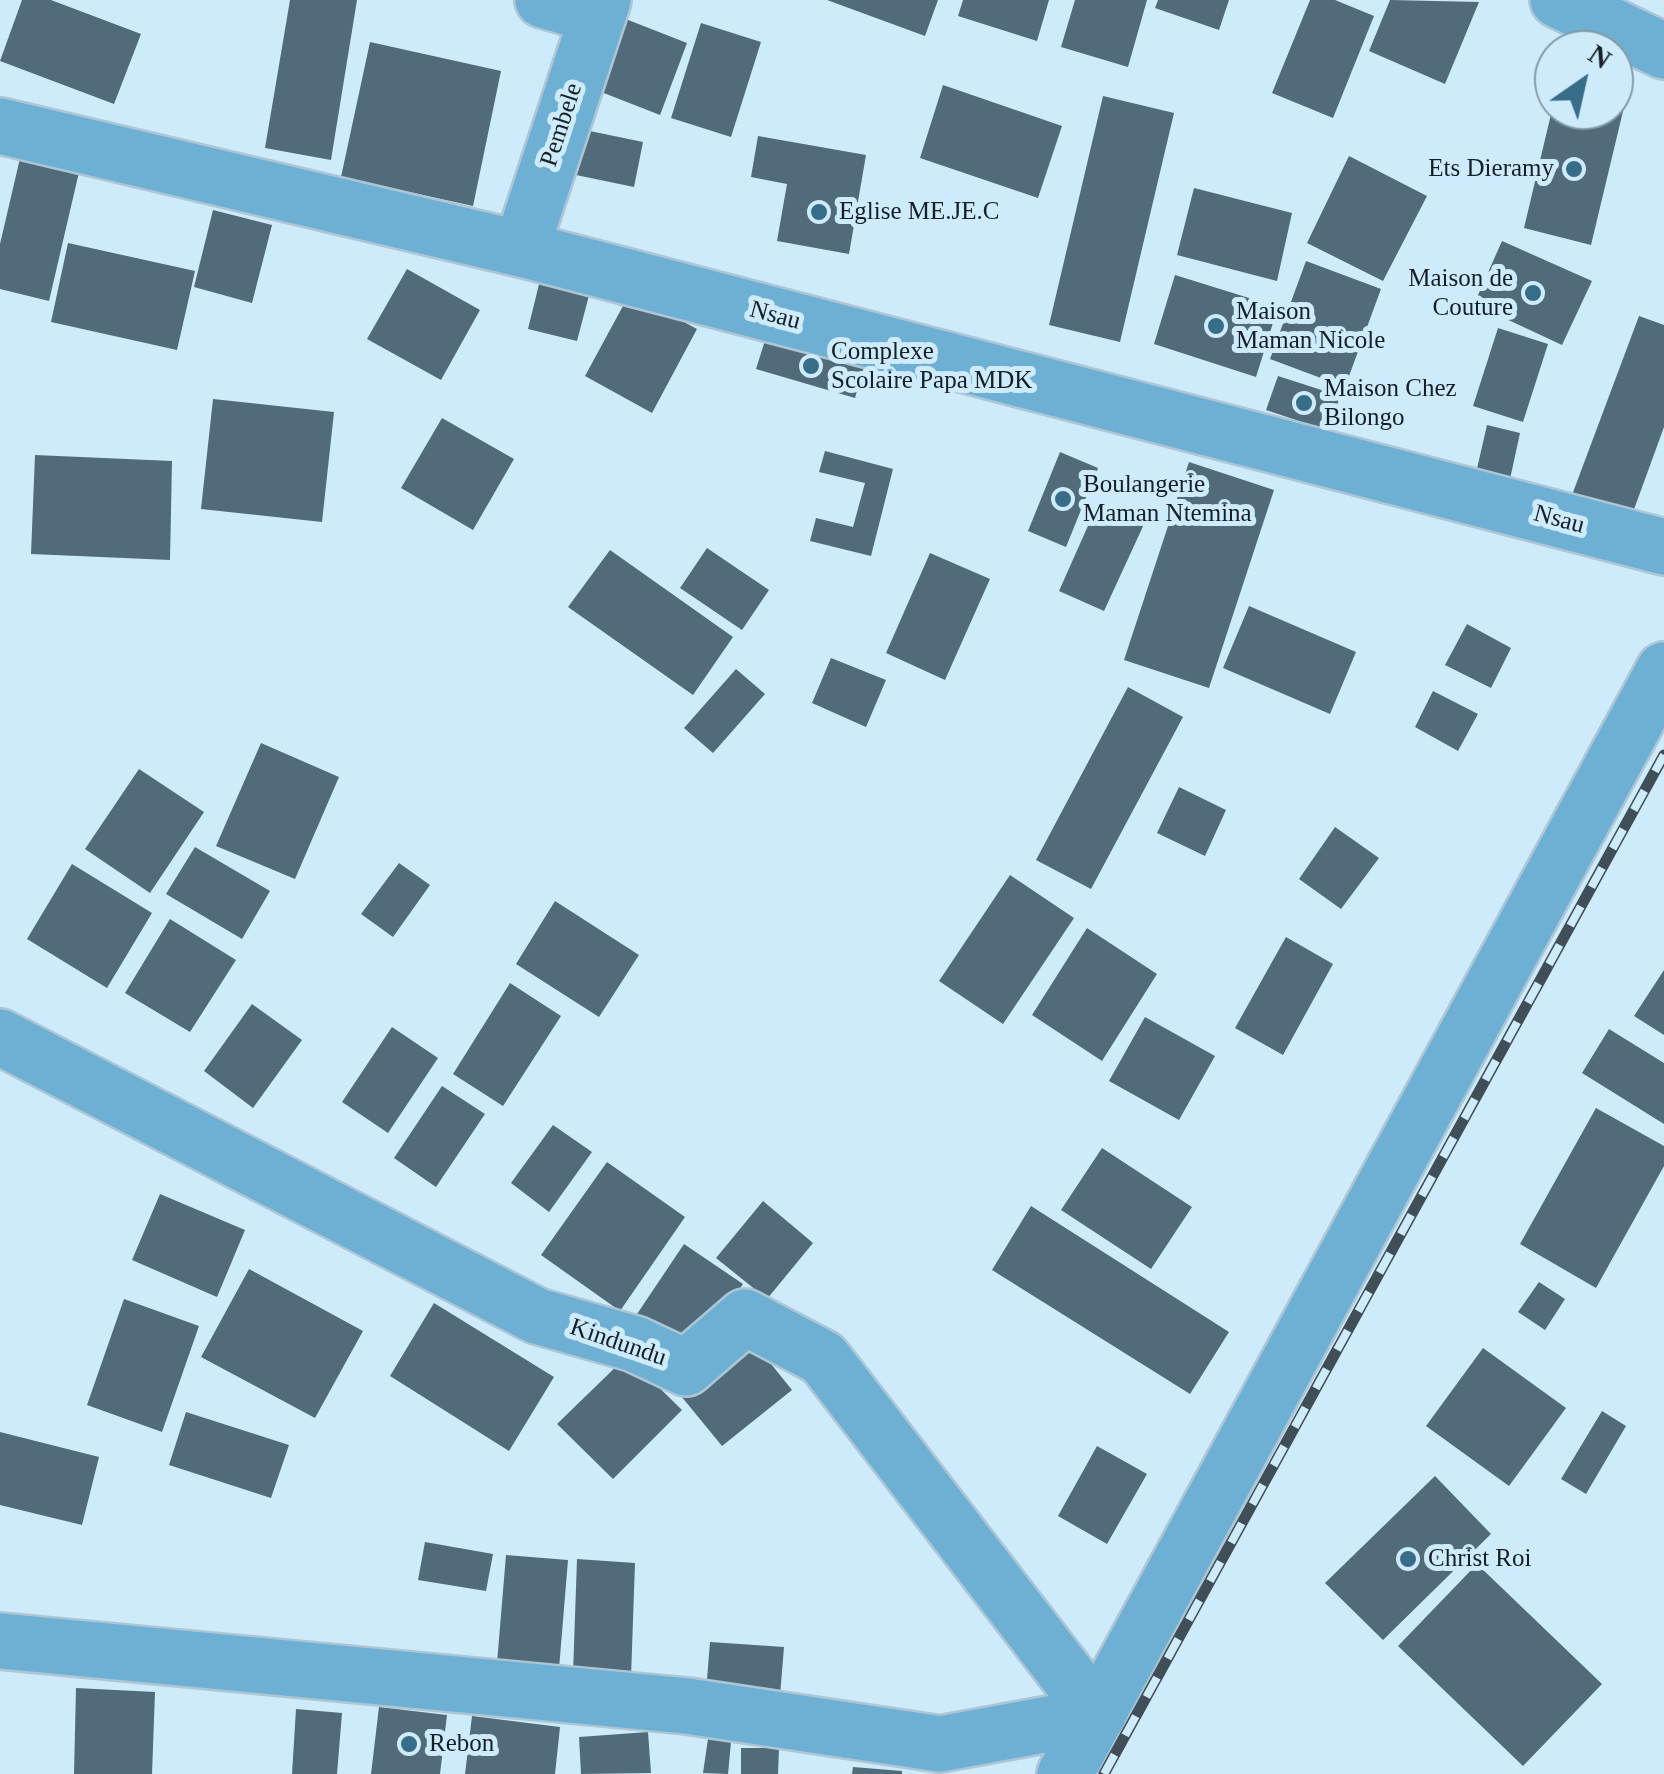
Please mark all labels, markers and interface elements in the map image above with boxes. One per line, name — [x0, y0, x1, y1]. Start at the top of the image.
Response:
north arrow — [1534, 30, 1634, 130]
text: N — [1583, 38, 1617, 75]
street label: Pembele — [534, 79, 590, 171]
place label: Ets Dieramy — [1428, 154, 1554, 184]
marker: Ets Dieramy — [1563, 158, 1585, 180]
place label: Eglise ME.JE.C — [839, 197, 999, 227]
marker: Eglise ME.JE.C — [808, 201, 830, 223]
place label: Maison de Couture — [1408, 264, 1513, 323]
marker: Maison de Couture — [1522, 282, 1544, 304]
street label: Nsau — [746, 295, 804, 337]
place label: Maison Maman Nicole — [1236, 297, 1385, 356]
marker: Maison Maman Nicole — [1205, 315, 1227, 337]
place label: Complexe Scolaire Papa MDK — [831, 337, 1032, 396]
marker: Complexe Scolaire Papa MDK — [800, 355, 822, 377]
place label: Maison Chez Bilongo — [1324, 374, 1457, 433]
marker: Maison Chez Bilongo — [1293, 392, 1315, 414]
place label: Boulangerie Maman Ntemina — [1083, 470, 1252, 529]
marker: Boulangerie Maman Ntemina — [1052, 488, 1074, 510]
street label: Nsau — [1530, 499, 1588, 541]
street label: Kindundu — [566, 1313, 670, 1373]
place label: Christ Roi — [1428, 1544, 1531, 1574]
marker: Christ Roi — [1397, 1548, 1419, 1570]
place label: Rebon — [429, 1729, 494, 1759]
marker: Rebon — [398, 1733, 420, 1755]

